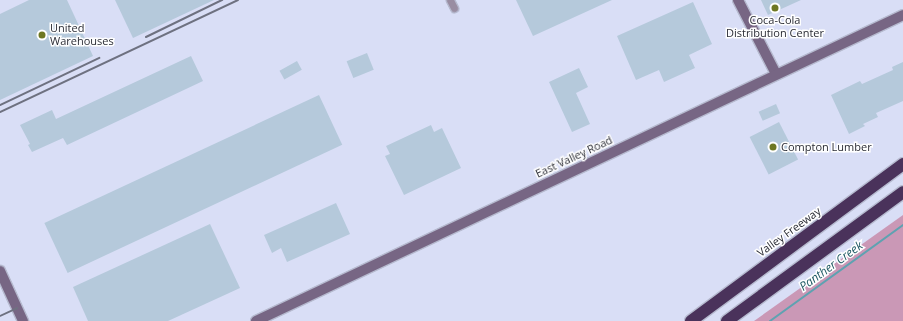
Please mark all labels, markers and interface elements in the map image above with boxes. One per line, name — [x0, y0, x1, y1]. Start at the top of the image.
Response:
marker: Coca-Cola Distribution Center — [770, 3, 780, 13]
place label: Coca-Cola Distribution Center — [726, 14, 824, 40]
place label: United Warehouses — [50, 22, 114, 48]
marker: United Warehouses — [37, 30, 47, 40]
street label: East Valley Road — [533, 133, 615, 181]
place label: Compton Lumber — [781, 140, 872, 154]
marker: Compton Lumber — [768, 142, 778, 152]
street label: Valley Freeway — [755, 204, 823, 260]
water label: Panther Creek — [797, 238, 865, 294]

